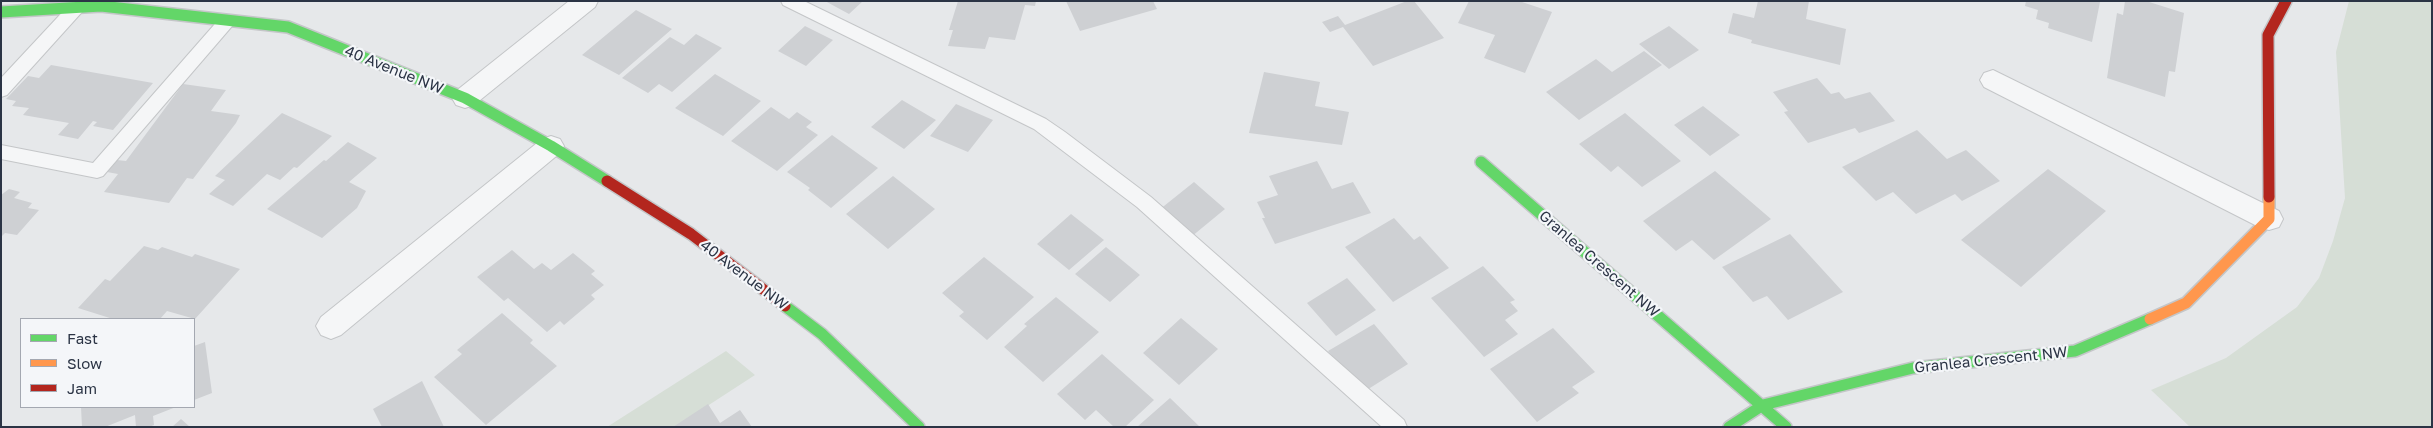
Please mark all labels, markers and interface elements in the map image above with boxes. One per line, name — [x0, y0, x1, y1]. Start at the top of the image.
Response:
street label: 40 Avenue NW — [342, 42, 446, 98]
street label: Granlea Crescent NW — [1535, 207, 1663, 321]
street label: 40 Avenue NW — [697, 236, 791, 314]
legend — [20, 318, 195, 408]
text: Fast — [67, 329, 98, 347]
street label: Granlea Crescent NW — [1914, 343, 2068, 377]
text: Slow — [67, 354, 102, 372]
text: Jam — [67, 379, 97, 397]

